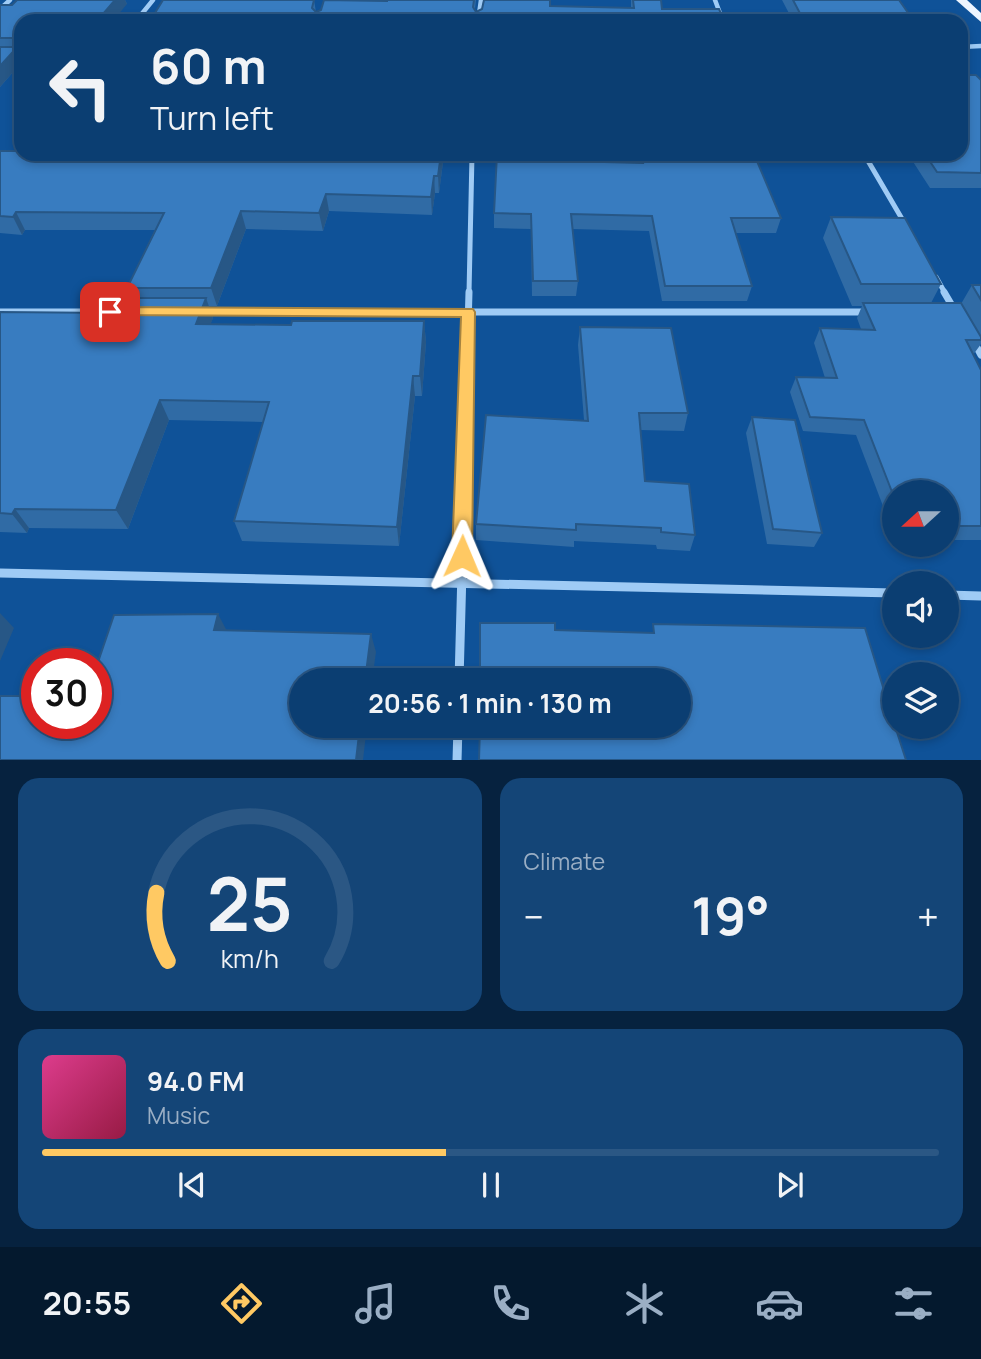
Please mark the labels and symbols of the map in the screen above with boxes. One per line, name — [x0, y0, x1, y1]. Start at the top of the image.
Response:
pin — [80, 282, 140, 342]
north arrow — [882, 480, 959, 556]
position arrow — [425, 519, 499, 593]
speed limit sign: 30 — [21, 648, 112, 739]

